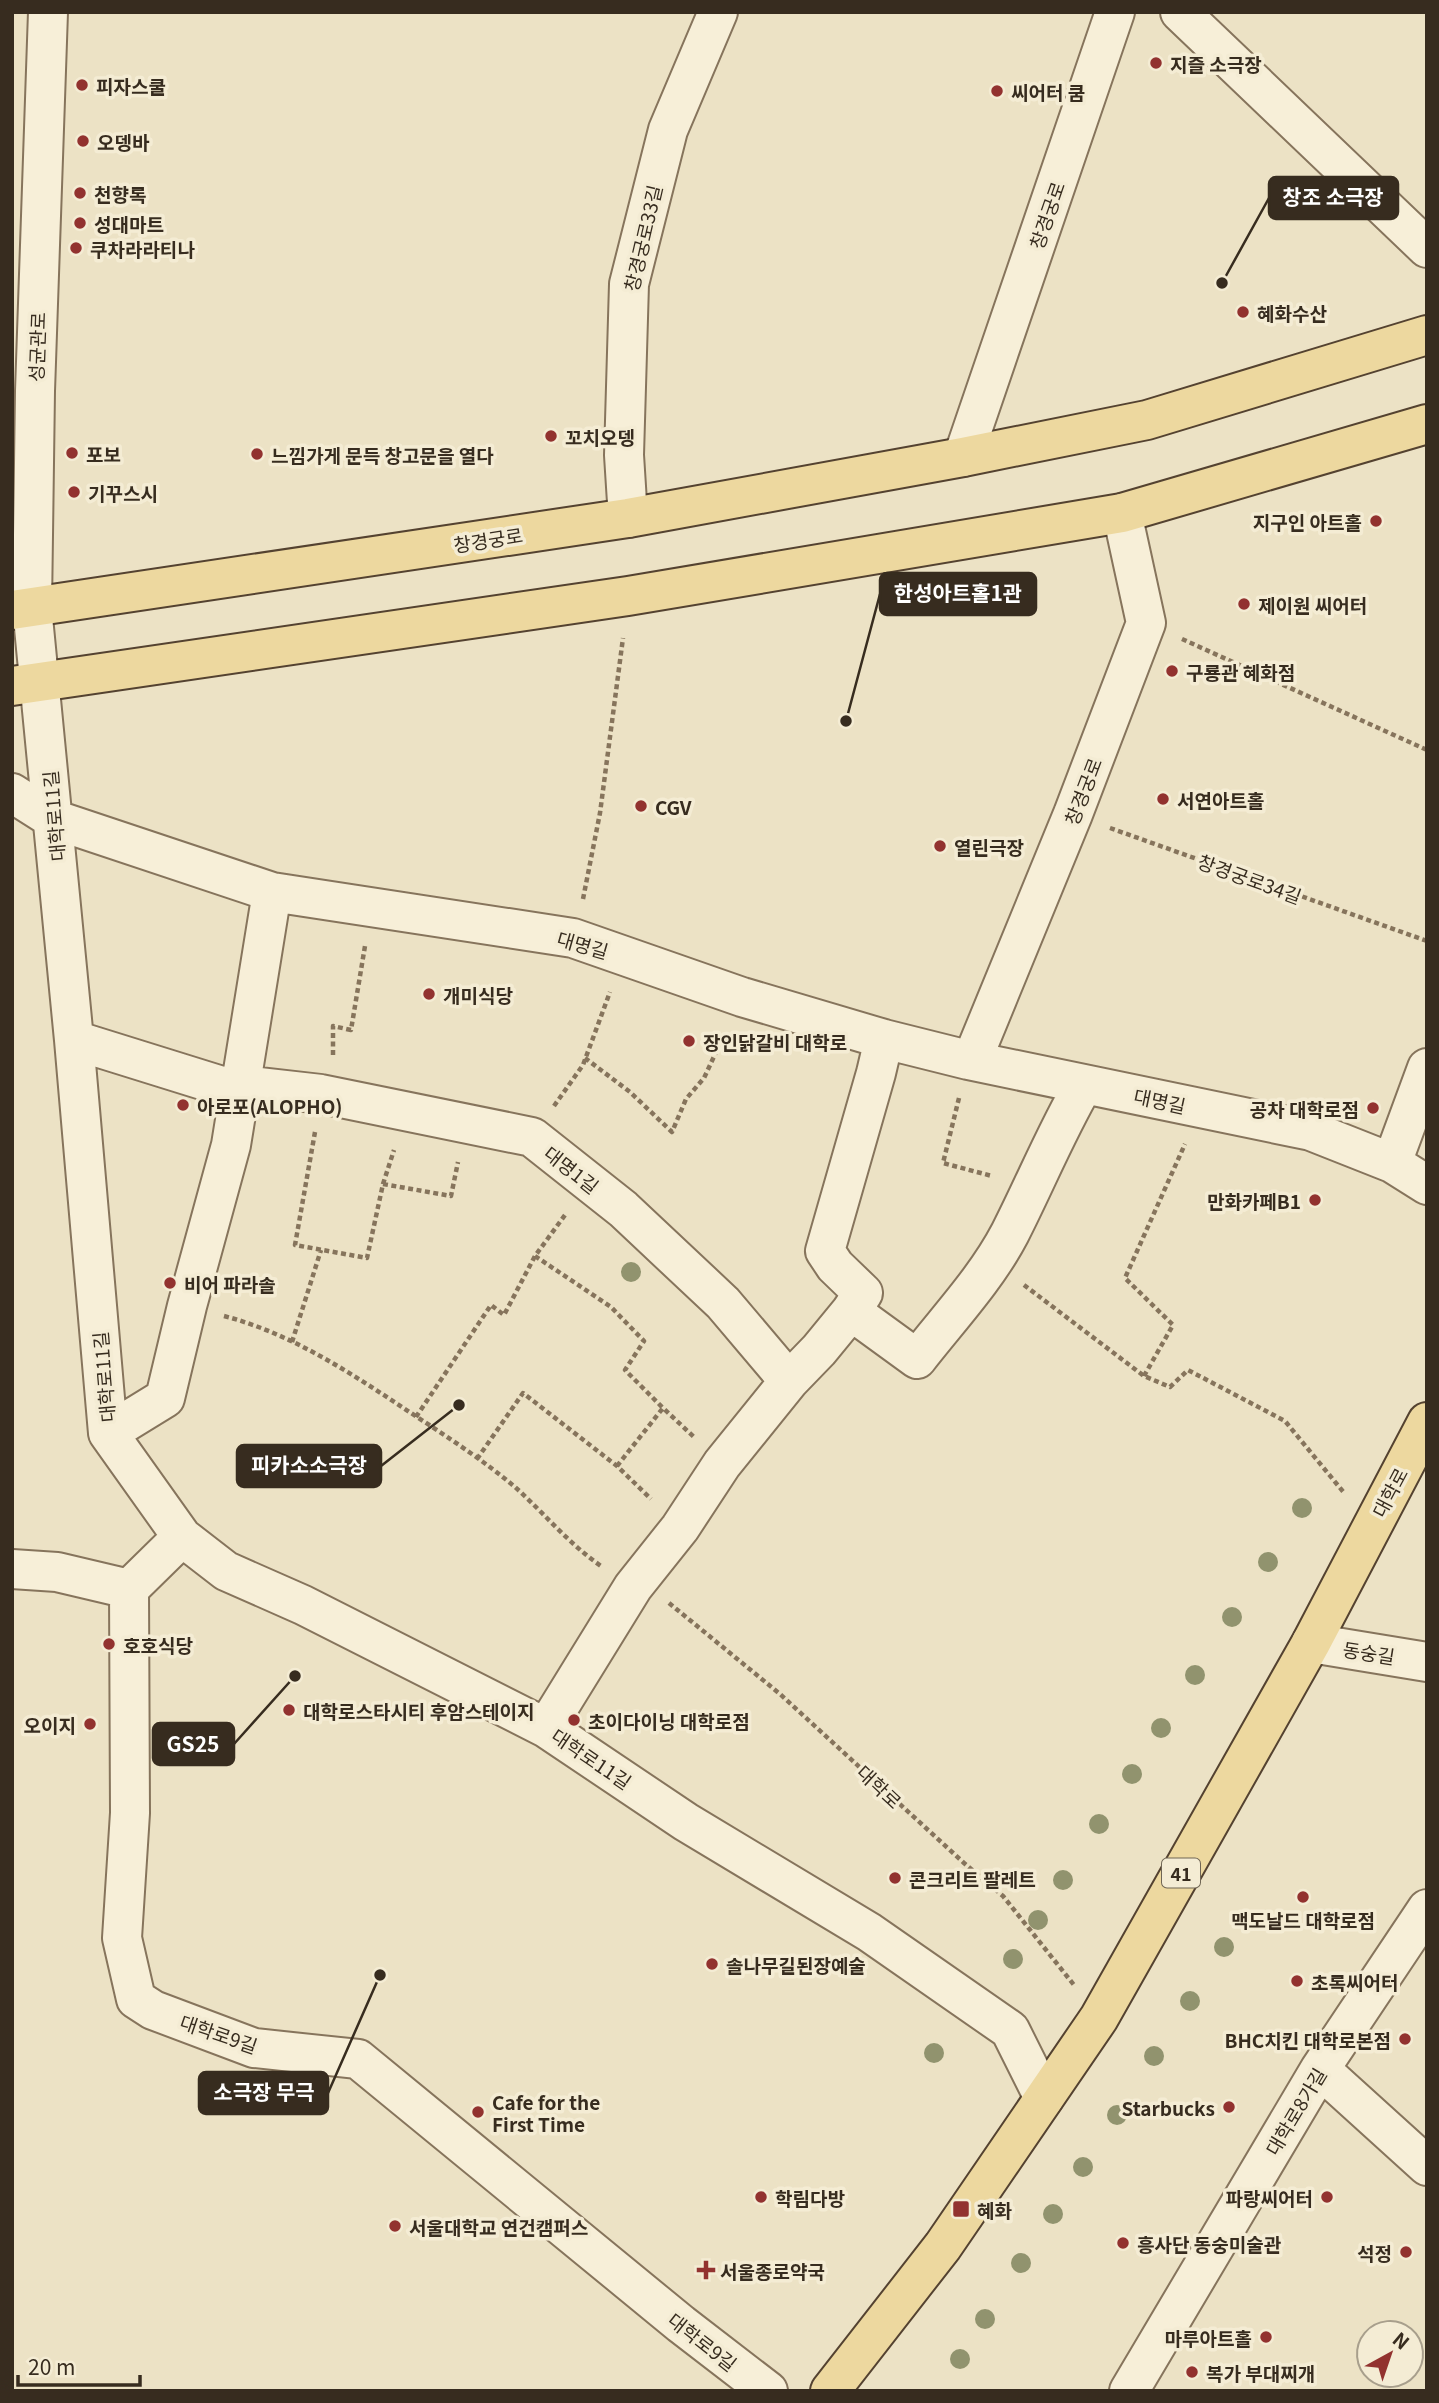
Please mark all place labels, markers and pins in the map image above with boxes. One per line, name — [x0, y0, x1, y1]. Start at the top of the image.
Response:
place label: 지즐 소극장 — [1170, 50, 1262, 77]
marker: 지즐 소극장 — [1148, 55, 1164, 71]
place label: 피자스쿨 — [96, 72, 166, 99]
marker: 피자스쿨 — [74, 77, 90, 93]
place label: 씨어터 쿰 — [1011, 78, 1085, 105]
marker: 씨어터 쿰 — [989, 83, 1005, 99]
place label: 오뎅바 — [97, 128, 150, 155]
marker: 오뎅바 — [75, 133, 91, 149]
callout: 창조 소극장 — [1269, 177, 1398, 219]
place label: 천향록 — [94, 180, 146, 207]
marker: 천향록 — [72, 185, 88, 201]
place label: 성대마트 — [94, 210, 164, 237]
marker: 성대마트 — [72, 215, 88, 231]
place label: 쿠차라라티나 — [90, 235, 195, 262]
marker: 쿠차라라티나 — [68, 240, 84, 256]
place label: 혜화수산 — [1257, 299, 1327, 326]
marker: 혜화수산 — [1235, 304, 1251, 320]
place label: 꼬치오뎅 — [565, 423, 635, 450]
marker: 꼬치오뎅 — [543, 428, 559, 444]
place label: 포보 — [86, 440, 121, 467]
place label: 느낌가게 문득 창고문을 열다 — [271, 441, 494, 468]
marker: 포보 — [64, 445, 80, 461]
marker: 느낌가게 문득 창고문을 열다 — [249, 446, 265, 462]
place label: 기꾸스시 — [88, 479, 158, 506]
marker: 기꾸스시 — [66, 484, 82, 500]
place label: 지구인 아트홀 — [1253, 508, 1362, 535]
marker: 지구인 아트홀 — [1368, 513, 1384, 529]
callout: 한성아트홀1관 — [880, 573, 1036, 615]
place label: 제이원 씨어터 — [1258, 591, 1367, 618]
marker: 제이원 씨어터 — [1236, 596, 1252, 612]
place label: 구룡관 혜화점 — [1186, 658, 1295, 685]
marker: 구룡관 혜화점 — [1164, 663, 1180, 679]
place label: 서연아트홀 — [1177, 786, 1264, 813]
marker: 서연아트홀 — [1155, 791, 1171, 807]
place label: CGV — [655, 793, 692, 820]
marker: CGV — [633, 798, 649, 814]
place label: 열린극장 — [954, 833, 1024, 860]
marker: 열린극장 — [932, 838, 948, 854]
place label: 개미식당 — [443, 981, 513, 1008]
marker: 개미식당 — [421, 986, 437, 1002]
place label: 장인닭갈비 대학로 — [703, 1028, 847, 1055]
marker: 장인닭갈비 대학로 — [681, 1033, 697, 1049]
place label: 아로포(ALOPHO) — [197, 1092, 342, 1119]
place label: 공차 대학로점 — [1250, 1095, 1359, 1122]
marker: 아로포(ALOPHO) — [175, 1097, 191, 1113]
marker: 공차 대학로점 — [1365, 1100, 1381, 1116]
place label: 만화카페B1 — [1207, 1187, 1301, 1214]
marker: 만화카페B1 — [1307, 1192, 1323, 1208]
place label: 비어 파라솔 — [184, 1270, 276, 1297]
marker: 비어 파라솔 — [162, 1275, 178, 1291]
callout: 피카소소극장 — [237, 1445, 381, 1487]
place label: 호호식당 — [123, 1631, 193, 1658]
marker: 호호식당 — [101, 1636, 117, 1652]
place label: 대학로스타시티 후암스테이지 — [303, 1697, 535, 1724]
marker: 대학로스타시티 후암스테이지 — [281, 1702, 297, 1718]
place label: 초이다이닝 대학로점 — [588, 1707, 750, 1734]
place label: 오이지 — [24, 1711, 76, 1738]
marker: 초이다이닝 대학로점 — [566, 1712, 582, 1728]
marker: 오이지 — [82, 1716, 98, 1732]
callout: GS25 — [153, 1723, 234, 1765]
place label: 콘크리트 팔레트 — [909, 1865, 1036, 1892]
marker: 콘크리트 팔레트 — [887, 1870, 903, 1886]
marker: 맥도날드 대학로점 — [1295, 1889, 1311, 1905]
place label: 맥도날드 대학로점 — [1231, 1906, 1375, 1933]
place label: 솔나무길된장예술 — [726, 1951, 866, 1978]
marker: 솔나무길된장예술 — [704, 1956, 720, 1972]
place label: 초록씨어터 — [1311, 1968, 1398, 1995]
marker: 초록씨어터 — [1289, 1973, 1305, 1989]
place label: BHC치킨 대학로본점 — [1225, 2026, 1391, 2053]
marker: BHC치킨 대학로본점 — [1397, 2031, 1413, 2047]
callout: 소극장 무극 — [199, 2072, 328, 2114]
place label: Cafe for the First Time — [492, 2088, 600, 2137]
place label: Starbucks — [1122, 2094, 1215, 2121]
marker: Starbucks — [1221, 2099, 1237, 2115]
marker: Cafe for the First Time — [470, 2104, 486, 2120]
place label: 학림다방 — [775, 2184, 845, 2211]
place label: 파랑씨어터 — [1226, 2184, 1313, 2211]
marker: 학림다방 — [753, 2189, 769, 2205]
marker: 파랑씨어터 — [1319, 2189, 1335, 2205]
place label: 혜화 — [977, 2196, 1012, 2223]
marker: 혜화 — [951, 2199, 971, 2219]
place label: 서울대학교 연건캠퍼스 — [409, 2213, 588, 2240]
marker: 서울대학교 연건캠퍼스 — [387, 2218, 403, 2234]
place label: 흥사단 동숭미술관 — [1137, 2230, 1282, 2257]
marker: 흥사단 동숭미술관 — [1115, 2235, 1131, 2251]
place label: 석정 — [1357, 2239, 1392, 2266]
marker: 석정 — [1398, 2244, 1414, 2260]
place label: 서울종로약국 — [720, 2257, 825, 2284]
marker: 서울종로약국 — [698, 2262, 714, 2278]
place label: 마루아트홀 — [1165, 2324, 1252, 2351]
marker: 마루아트홀 — [1258, 2329, 1274, 2345]
place label: 복가 부대찌개 — [1206, 2359, 1315, 2386]
marker: 복가 부대찌개 — [1184, 2364, 1200, 2380]

